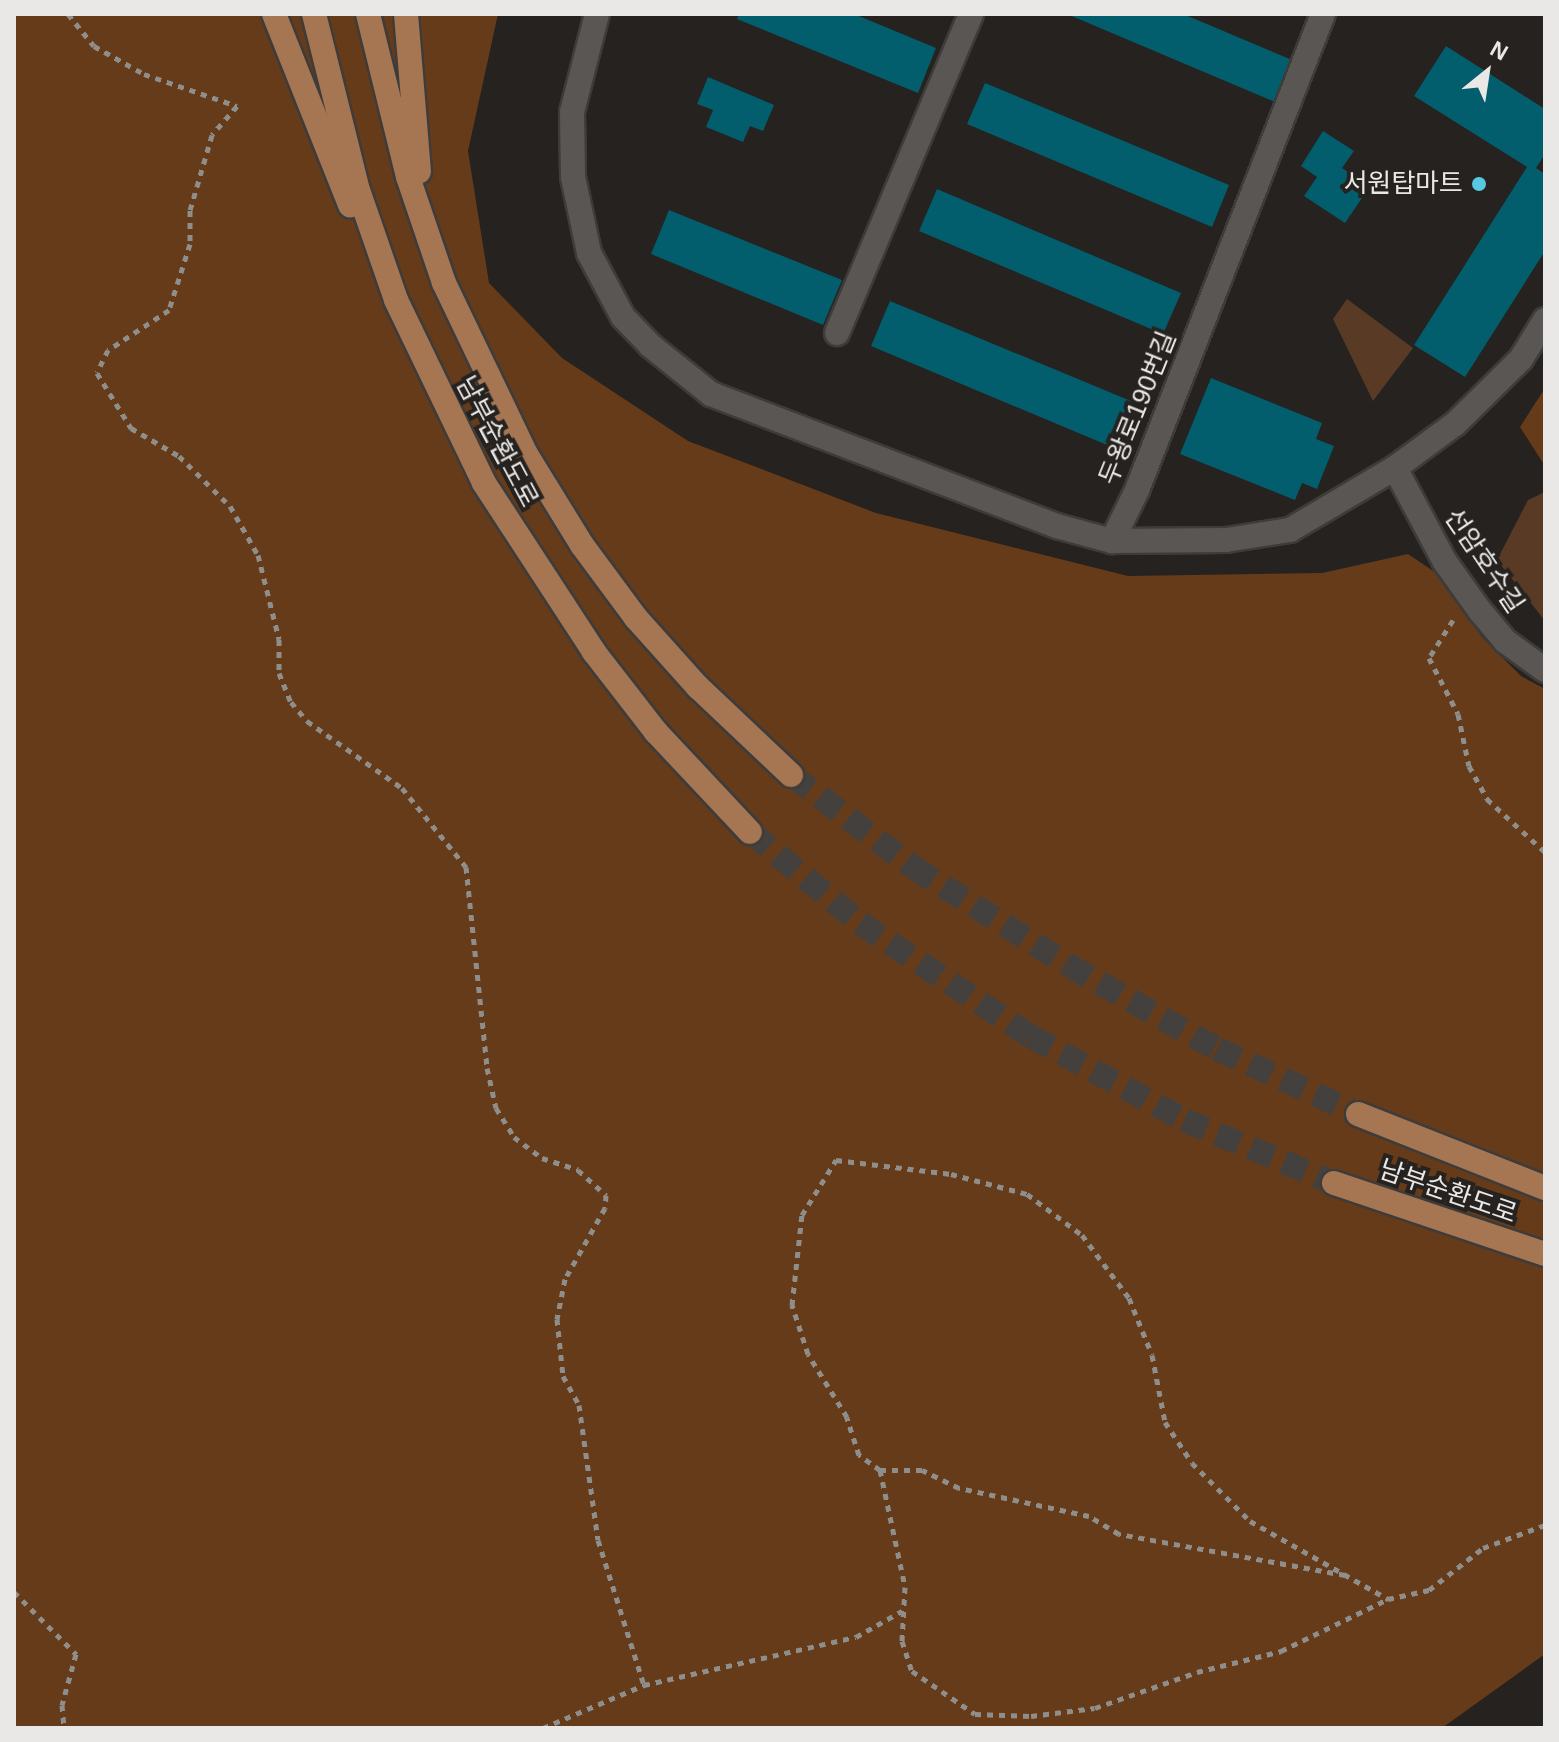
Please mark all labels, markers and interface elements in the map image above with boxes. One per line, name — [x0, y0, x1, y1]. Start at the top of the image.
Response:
north arrow — [1447, 32, 1527, 112]
text: N — [1486, 36, 1512, 66]
place label: 서원탑마트 — [1343, 168, 1463, 200]
marker: 서원탑마트 — [1470, 175, 1488, 193]
street label: 두왕로190번길 — [1093, 327, 1183, 489]
street label: 남부순환도로 — [450, 371, 544, 513]
street label: 선암호수길 — [1438, 503, 1530, 619]
street label: 남부순환도로 — [1375, 1154, 1521, 1230]

